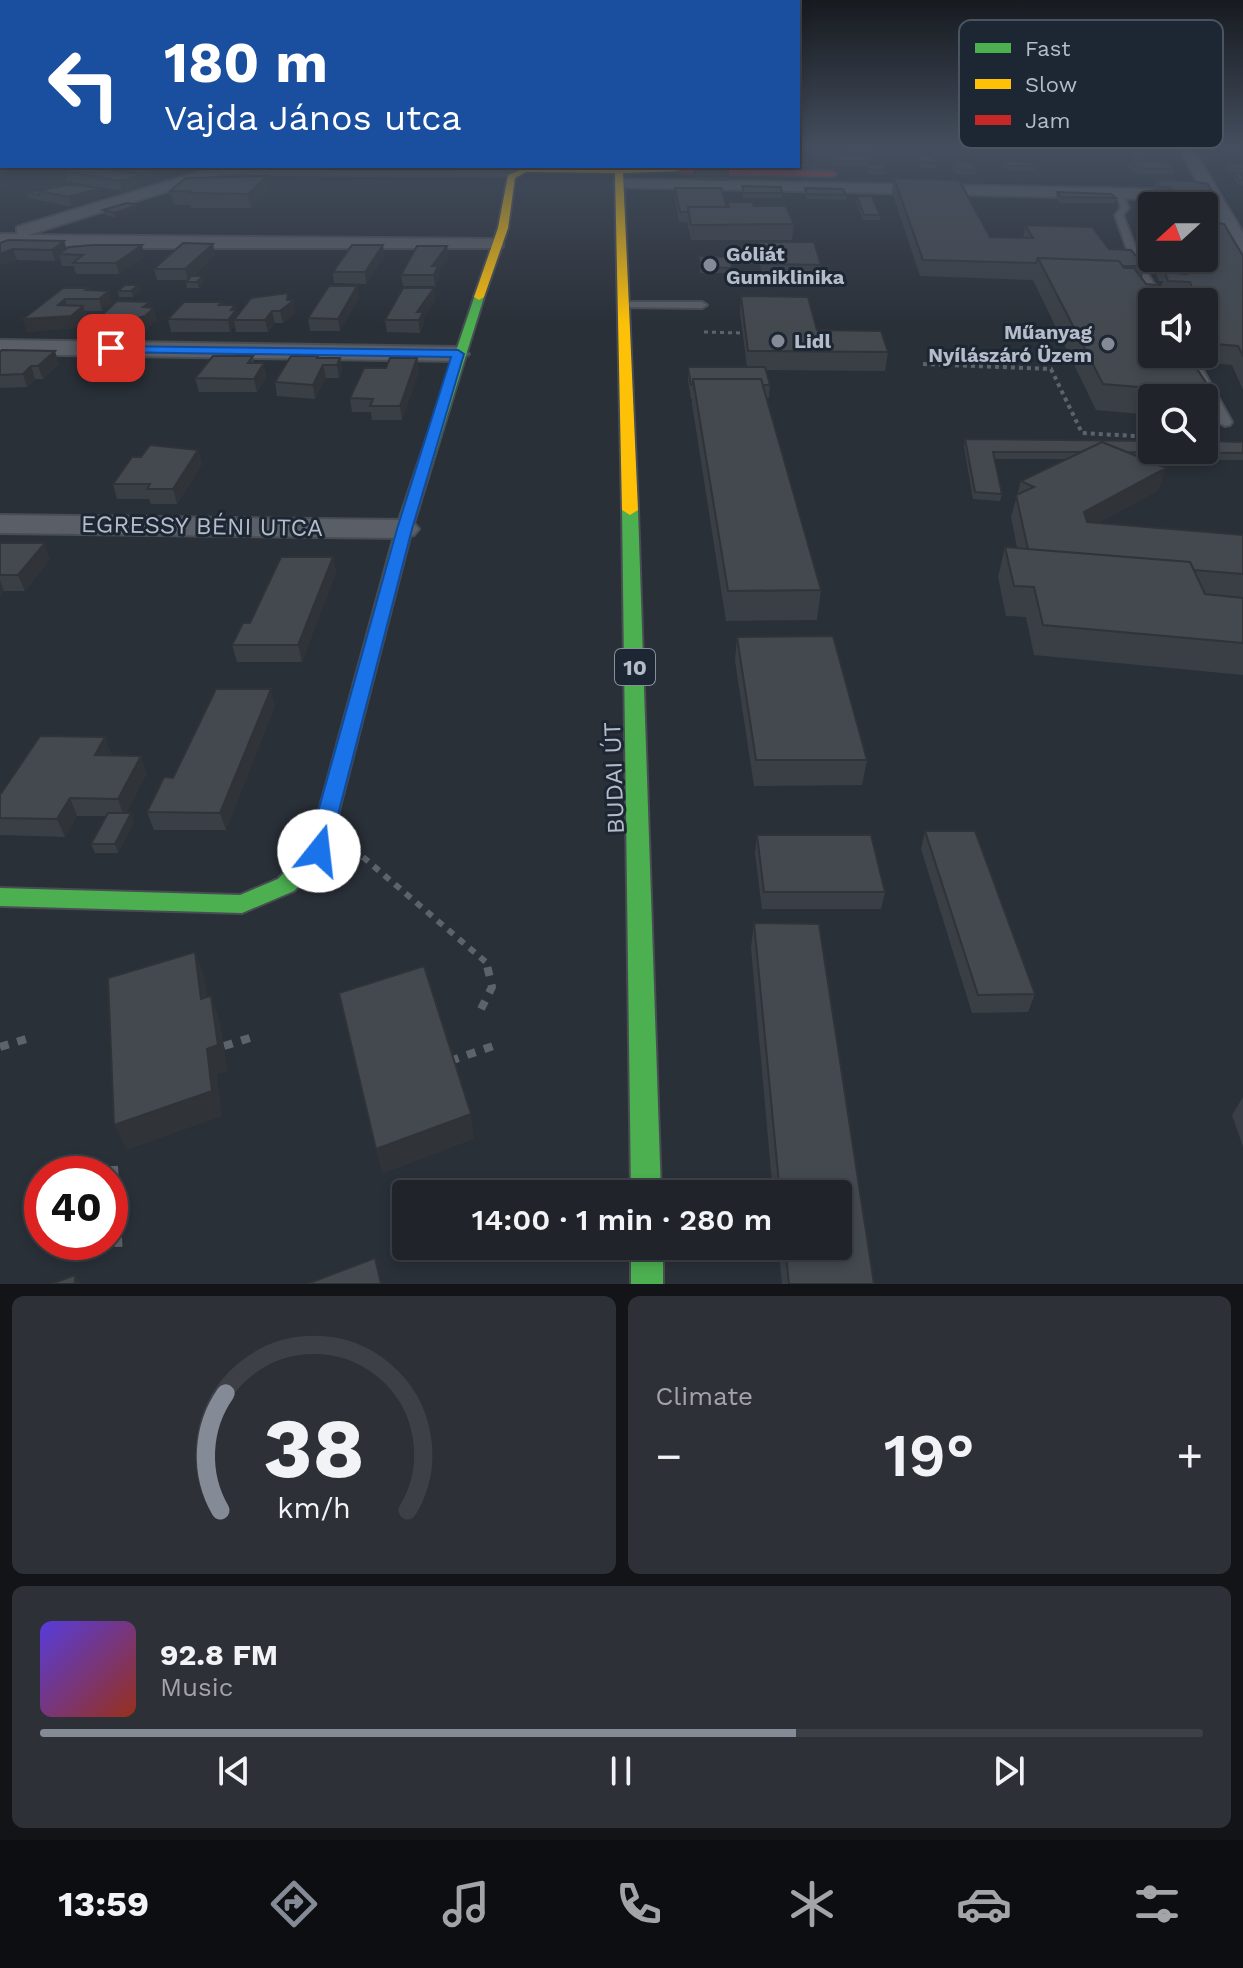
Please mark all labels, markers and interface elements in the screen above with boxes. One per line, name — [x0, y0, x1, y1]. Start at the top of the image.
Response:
legend — [959, 20, 1223, 148]
text: 180 m — [164, 30, 328, 96]
icon: left — [32, 32, 136, 136]
text: Fast — [1025, 36, 1071, 61]
text: Slow — [1025, 72, 1077, 97]
text: Vajda János utca — [164, 97, 462, 139]
text: Jam — [1025, 108, 1070, 133]
north arrow — [1138, 192, 1218, 272]
map controls — [1138, 192, 1218, 464]
place label: Góliát Gumiklinika — [726, 242, 845, 289]
marker: Góliát Gumiklinika — [701, 256, 719, 274]
button: sound — [1138, 288, 1218, 368]
pin — [77, 314, 145, 382]
place label: Műanyag Nyílászáró Üzem — [928, 320, 1093, 367]
icon: arrive — [89, 326, 133, 370]
place label: Lidl — [794, 329, 831, 353]
marker: Lidl — [769, 332, 787, 350]
marker: Műanyag Nyílászáró Üzem — [1099, 335, 1117, 353]
button: search — [1138, 384, 1218, 464]
street label: EGRESSY BÉNI UTCA — [81, 510, 323, 542]
road number: 10 — [615, 649, 655, 685]
street label: BUDAI ÚT — [598, 722, 630, 834]
position arrow — [277, 809, 361, 893]
speed limit sign: 40 — [24, 1156, 128, 1260]
text: 14:00 · 1 min · 280 m — [472, 1202, 772, 1237]
text: Climate — [656, 1381, 753, 1411]
text: 38 — [263, 1400, 365, 1497]
text: 19° — [884, 1420, 975, 1491]
text: − — [656, 1430, 682, 1482]
text: + — [1176, 1430, 1203, 1482]
text: km/h — [277, 1491, 351, 1525]
text: 92.8 FM — [160, 1637, 278, 1672]
text: Music — [160, 1672, 233, 1702]
icon: previous — [212, 1749, 256, 1793]
icon: pause — [599, 1749, 643, 1793]
icon: next — [987, 1749, 1031, 1793]
icon: directions — [266, 1876, 322, 1932]
icon: music — [438, 1876, 494, 1932]
icon: phone — [611, 1876, 667, 1932]
icon: climate — [784, 1876, 840, 1932]
icon: car — [956, 1876, 1012, 1932]
icon: filters — [1129, 1876, 1185, 1932]
text: 13:59 — [58, 1883, 149, 1925]

